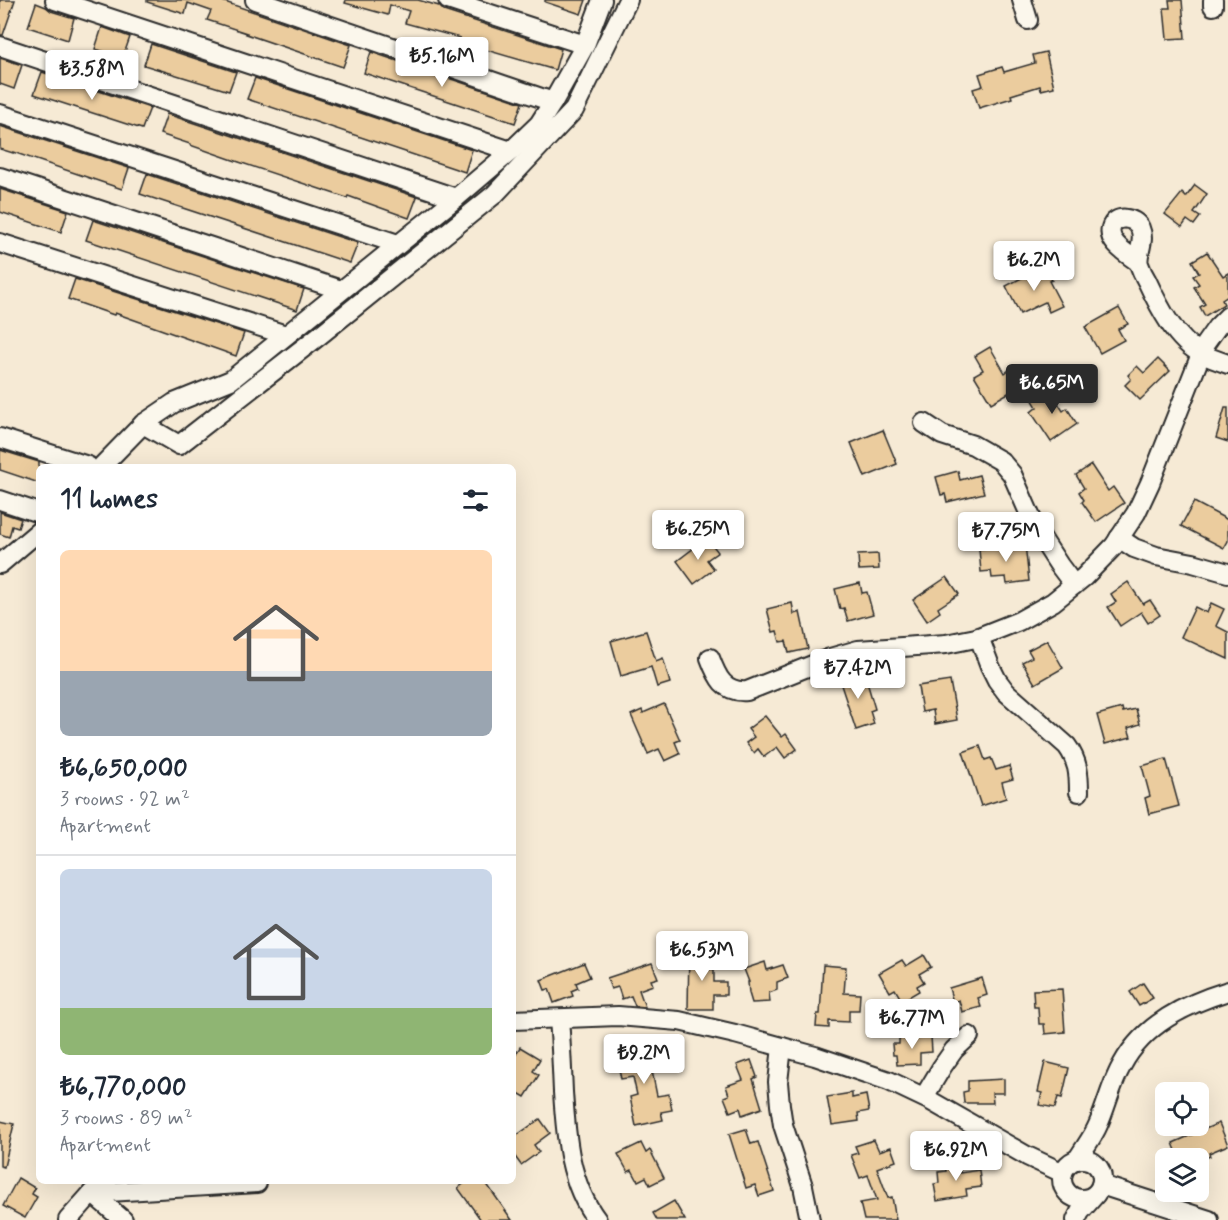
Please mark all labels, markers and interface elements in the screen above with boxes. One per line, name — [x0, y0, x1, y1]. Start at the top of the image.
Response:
pin: ₺5.16M — [393, 37, 491, 88]
text: ₺5.16M — [409, 43, 475, 70]
pin: ₺3.58M — [43, 50, 141, 101]
text: ₺3.58M — [59, 56, 125, 83]
pin: ₺6.2M — [992, 241, 1076, 292]
text: ₺6.2M — [1007, 247, 1061, 274]
pin: ₺6.65M — [1003, 364, 1101, 415]
text: ₺6.65M — [1020, 370, 1084, 397]
text: 11 homes — [60, 483, 158, 517]
icon: filters — [459, 484, 492, 517]
pin: ₺6.25M — [649, 510, 747, 561]
pin: ₺7.75M — [957, 512, 1055, 563]
text: ₺6.25M — [666, 516, 730, 543]
text: ₺7.75M — [972, 518, 1040, 545]
icon: home — [222, 589, 330, 697]
pin: ₺7.42M — [809, 649, 907, 700]
text: ₺7.42M — [824, 655, 892, 682]
text: ₺6,650,000 — [60, 752, 188, 786]
text: 3 rooms · 92 m² — [60, 786, 190, 813]
text: Apartment — [60, 813, 151, 840]
icon: home — [222, 908, 330, 1016]
pin: ₺6.53M — [653, 931, 751, 982]
text: ₺6.53M — [670, 937, 734, 964]
pin: ₺6.77M — [863, 999, 961, 1050]
text: ₺6.77M — [879, 1005, 945, 1032]
pin: ₺9.2M — [602, 1034, 686, 1085]
text: ₺9.2M — [618, 1040, 670, 1067]
text: ₺6,770,000 — [60, 1071, 187, 1105]
map controls — [1155, 1082, 1209, 1202]
button: locate — [1155, 1082, 1209, 1136]
text: 3 rooms · 89 m² — [60, 1105, 193, 1132]
pin: ₺6.92M — [907, 1131, 1005, 1182]
text: Apartment — [60, 1132, 151, 1159]
text: ₺6.92M — [924, 1137, 988, 1164]
button: layers — [1155, 1148, 1209, 1202]

